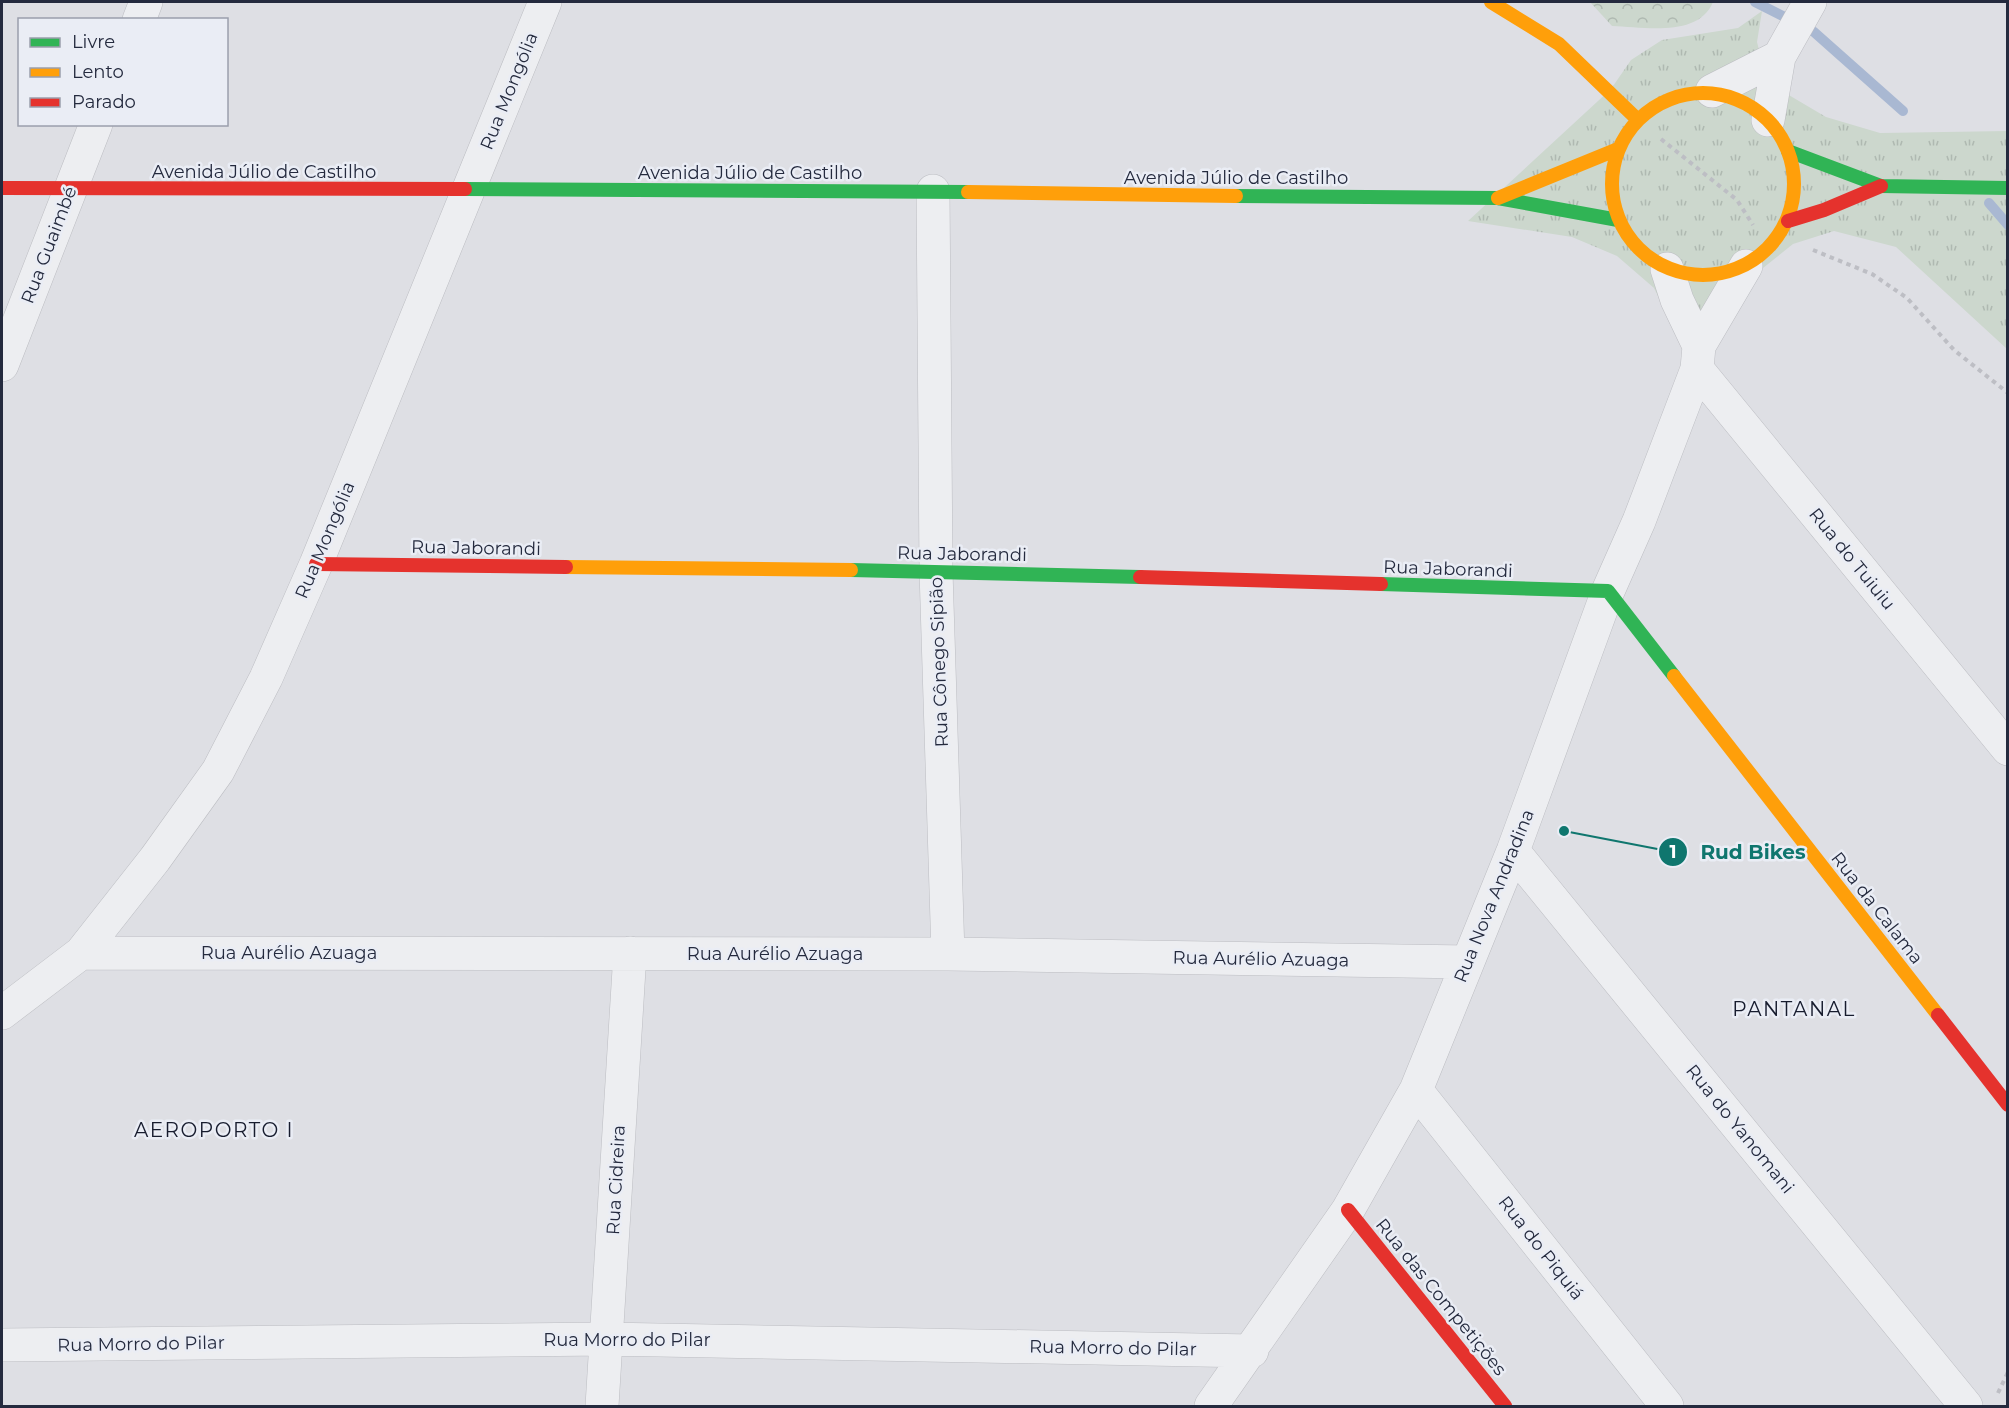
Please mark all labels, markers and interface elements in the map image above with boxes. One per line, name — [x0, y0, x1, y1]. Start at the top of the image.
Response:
legend — [18, 18, 228, 126]
street label: Rua Mongólia — [475, 29, 543, 153]
text: Livre — [72, 31, 115, 53]
text: Lento — [72, 61, 124, 83]
text: Parado — [72, 91, 136, 113]
street label: Avenida Júlio de Castilho — [152, 161, 376, 183]
street label: Avenida Júlio de Castilho — [638, 162, 862, 184]
street label: Avenida Júlio de Castilho — [1124, 167, 1348, 189]
street label: Rua Guaimbé — [16, 183, 82, 307]
street label: Rua Mongólia — [290, 478, 360, 602]
street label: Rua do Tuiuiu — [1804, 504, 1900, 614]
street label: Rua Jaborandi — [411, 536, 541, 560]
street label: Rua Jaborandi — [897, 542, 1027, 566]
street label: Rua Jaborandi — [1383, 556, 1513, 582]
street label: Rua Cônego Sipião — [925, 577, 953, 747]
street label: Rua Nova Andradina — [1449, 806, 1539, 986]
callout: Rud Bikes — [1658, 833, 1817, 871]
text: Rud Bikes — [1700, 840, 1806, 864]
text: 1 — [1669, 841, 1677, 863]
street label: Rua da Calama — [1826, 847, 1928, 969]
street label: Rua Aurélio Azuaga — [201, 942, 377, 964]
street label: Rua Aurélio Azuaga — [687, 943, 863, 965]
street label: Rua Aurélio Azuaga — [1173, 946, 1349, 972]
district label: PANTANAL — [1732, 997, 1856, 1021]
street label: Rua do Yanomani — [1681, 1060, 1799, 1198]
district label: AEROPORTO I — [134, 1118, 294, 1142]
street label: Rua Cidreira — [602, 1124, 630, 1236]
street label: Rua do Piquiá — [1493, 1192, 1589, 1304]
street label: Rua das Competições — [1371, 1214, 1511, 1380]
street label: Rua Morro do Pilar — [543, 1329, 711, 1351]
street label: Rua Morro do Pilar — [57, 1332, 225, 1356]
street label: Rua Morro do Pilar — [1029, 1336, 1197, 1360]

